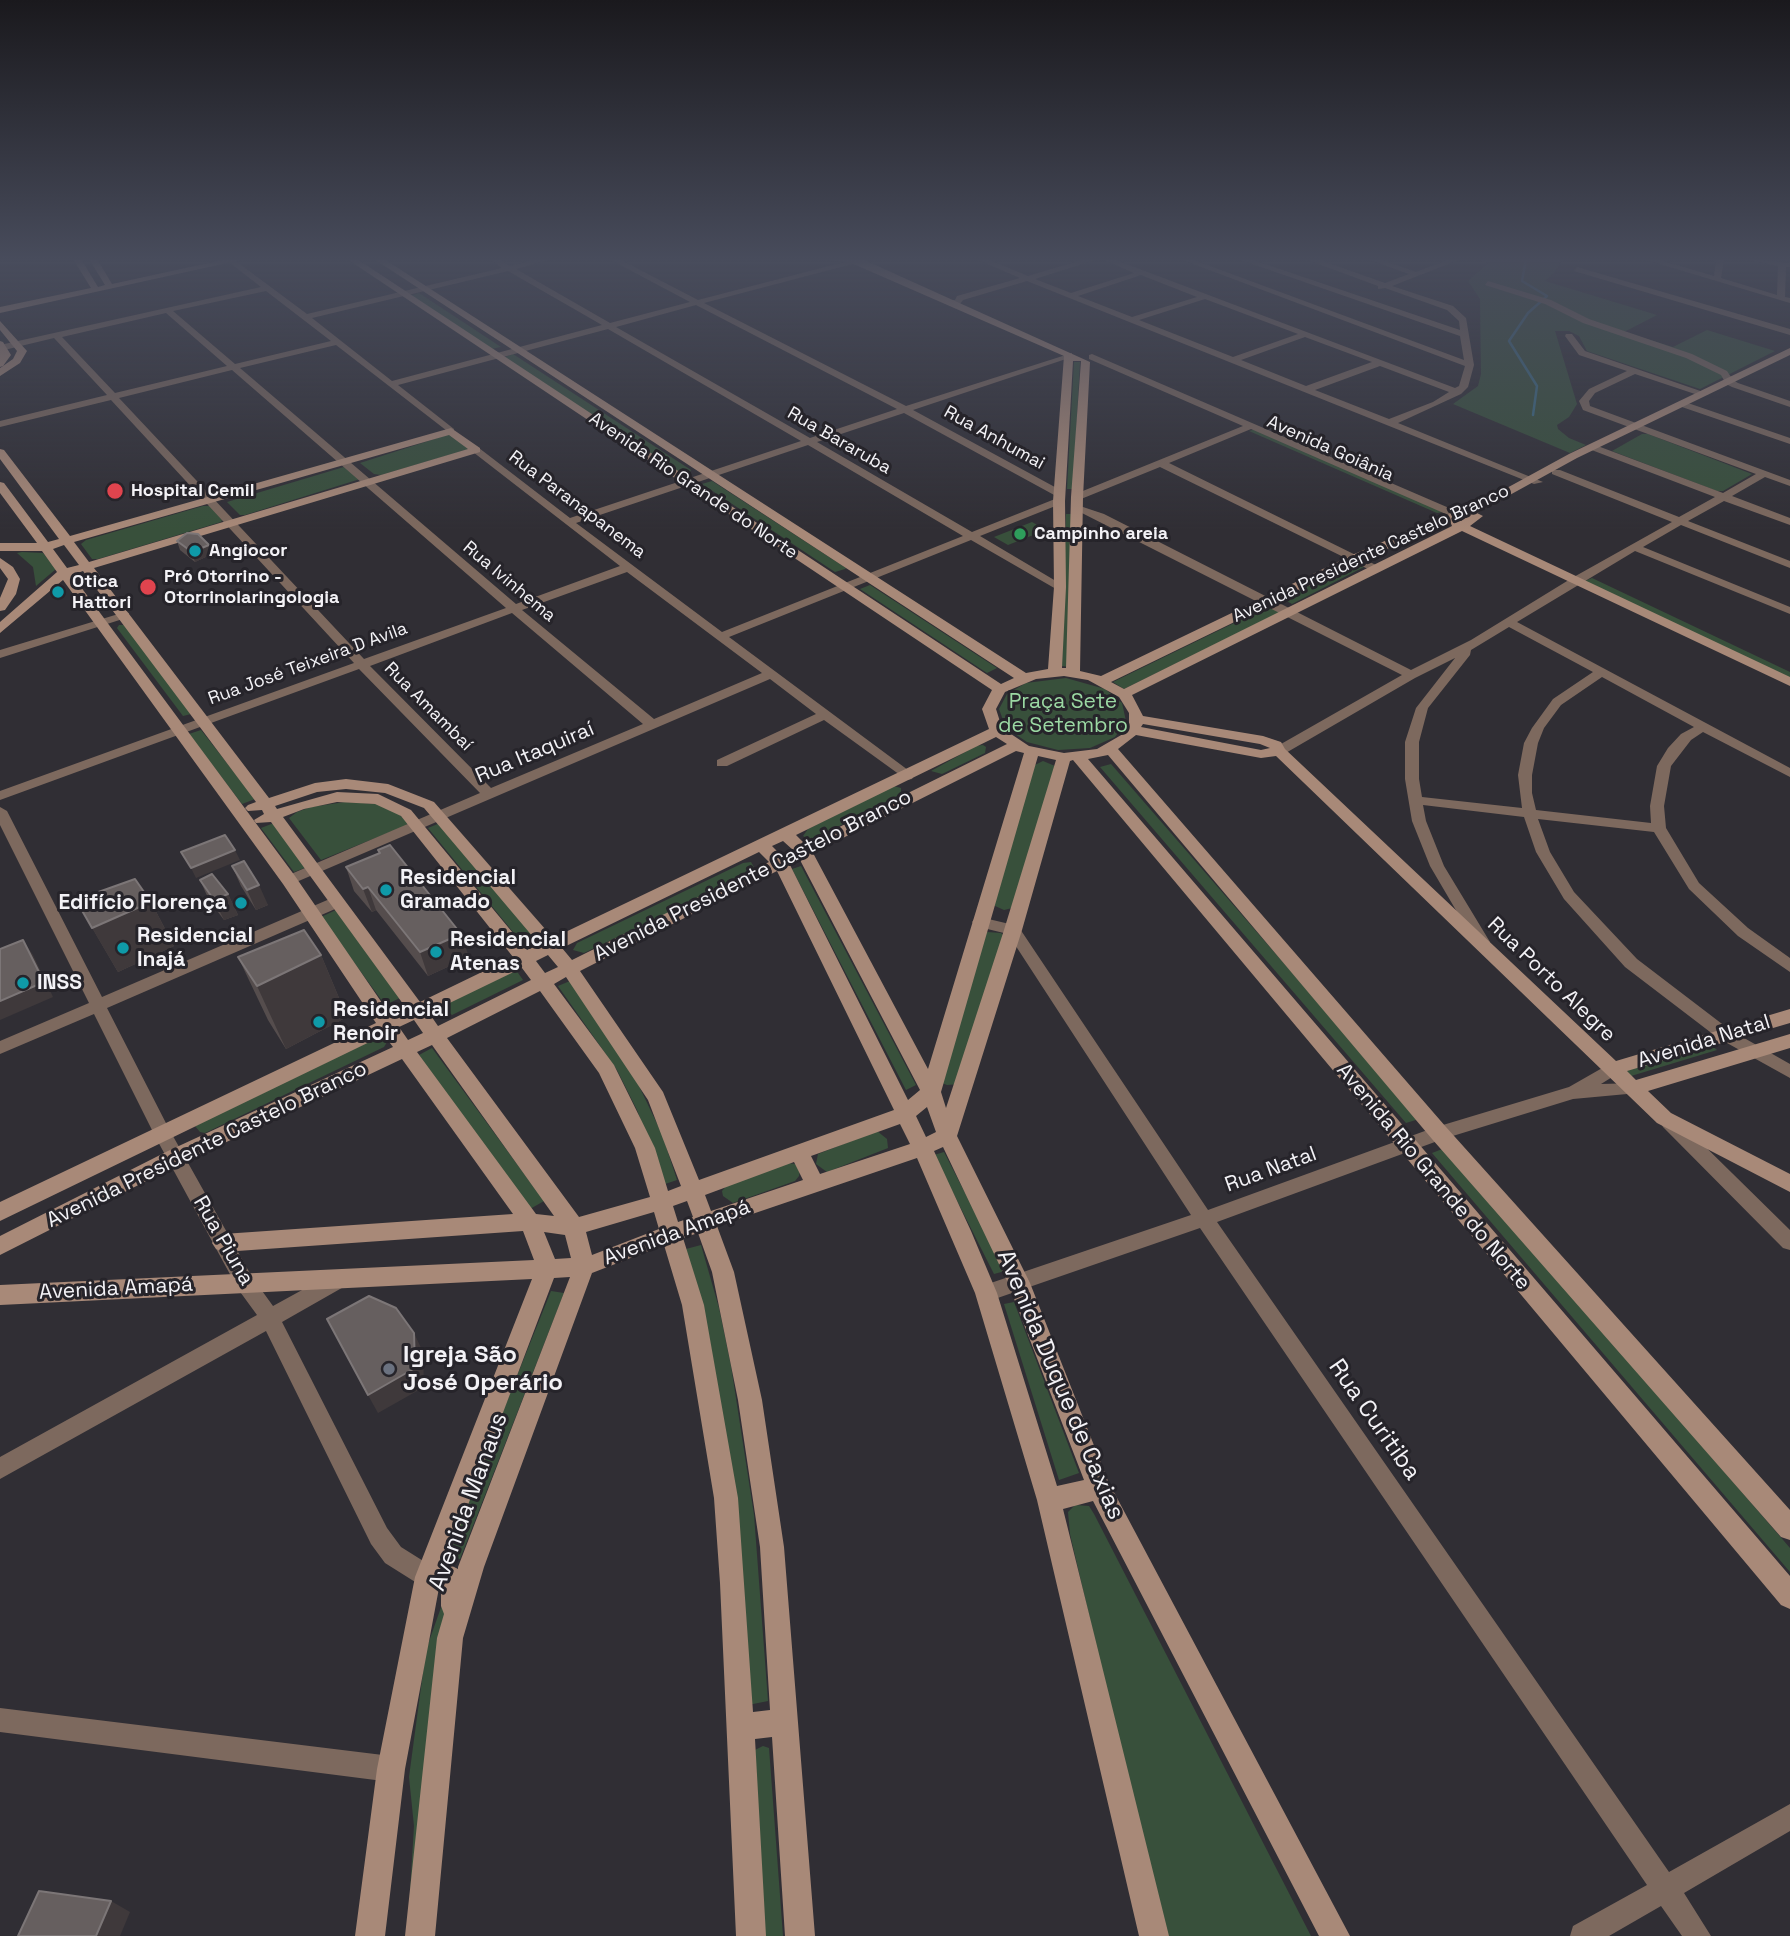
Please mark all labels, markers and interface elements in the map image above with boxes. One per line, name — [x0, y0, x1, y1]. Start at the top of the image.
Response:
street label: Rua Anhumai — [940, 401, 1048, 475]
street label: Rua Bararuba — [783, 403, 895, 479]
street label: Avenida Rio Grande do Norte — [585, 408, 801, 564]
street label: Avenida Goiânia — [1263, 411, 1397, 487]
street label: Rua Paranapanema — [504, 446, 650, 564]
place label: Hospital Cemil — [131, 480, 254, 502]
street label: Avenida Presidente Castelo Branco — [1229, 480, 1513, 628]
marker: Hospital Cemil — [105, 481, 125, 501]
place label: Campinho areia — [1034, 523, 1168, 545]
marker: Campinho areia — [1012, 526, 1028, 542]
street label: Rua Ivinhema — [458, 537, 560, 627]
place label: Angiocor — [209, 540, 287, 562]
marker: Angiocor — [187, 543, 203, 559]
place label: Pró Otorrino - Otorrinolaringologia — [164, 566, 339, 608]
place label: Otica Hattori — [72, 571, 131, 614]
marker: Pró Otorrino - Otorrinolaringologia — [138, 577, 158, 597]
marker: Otica Hattori — [50, 584, 66, 600]
street label: Rua José Teixeira D Avila — [205, 618, 411, 710]
street label: Rua Amambaí — [379, 658, 477, 756]
park label: Praça Sete de Setembro — [998, 689, 1128, 739]
street label: Rua Itaquiraí — [472, 717, 598, 789]
street label: Avenida Presidente Castelo Branco — [590, 785, 916, 967]
place label: Residencial Gramado — [400, 865, 516, 915]
marker: Residencial Gramado — [378, 882, 394, 898]
place label: Edifício Florença — [58, 890, 227, 916]
marker: Edifício Florença — [233, 895, 249, 911]
street label: Rua Porto Alegre — [1482, 912, 1620, 1048]
place label: Residencial Inajá — [137, 923, 253, 973]
place label: Residencial Atenas — [450, 927, 566, 977]
marker: Residencial Inajá — [115, 940, 131, 956]
marker: Residencial Atenas — [428, 944, 444, 960]
place label: INSS — [37, 970, 82, 996]
marker: INSS — [15, 975, 31, 991]
place label: Residencial Renoir — [333, 997, 449, 1047]
street label: Avenida Natal — [1635, 1010, 1773, 1074]
marker: Residencial Renoir — [311, 1014, 327, 1030]
street label: Avenida Presidente Castelo Branco — [43, 1056, 371, 1234]
street label: Avenida Rio Grande do Norte — [1331, 1059, 1535, 1295]
street label: Rua Natal — [1222, 1142, 1320, 1198]
street label: Rua Piuna — [187, 1192, 259, 1290]
street label: Avenida Amapá — [600, 1195, 754, 1271]
street label: Avenida Duque de Caxias — [990, 1246, 1130, 1524]
street label: Avenida Amapá — [38, 1272, 194, 1306]
place label: Igreja São José Operário — [403, 1341, 563, 1397]
street label: Rua Curitiba — [1322, 1354, 1426, 1486]
marker: Igreja São José Operário — [381, 1361, 397, 1377]
street label: Avenida Manaus — [423, 1409, 515, 1595]

